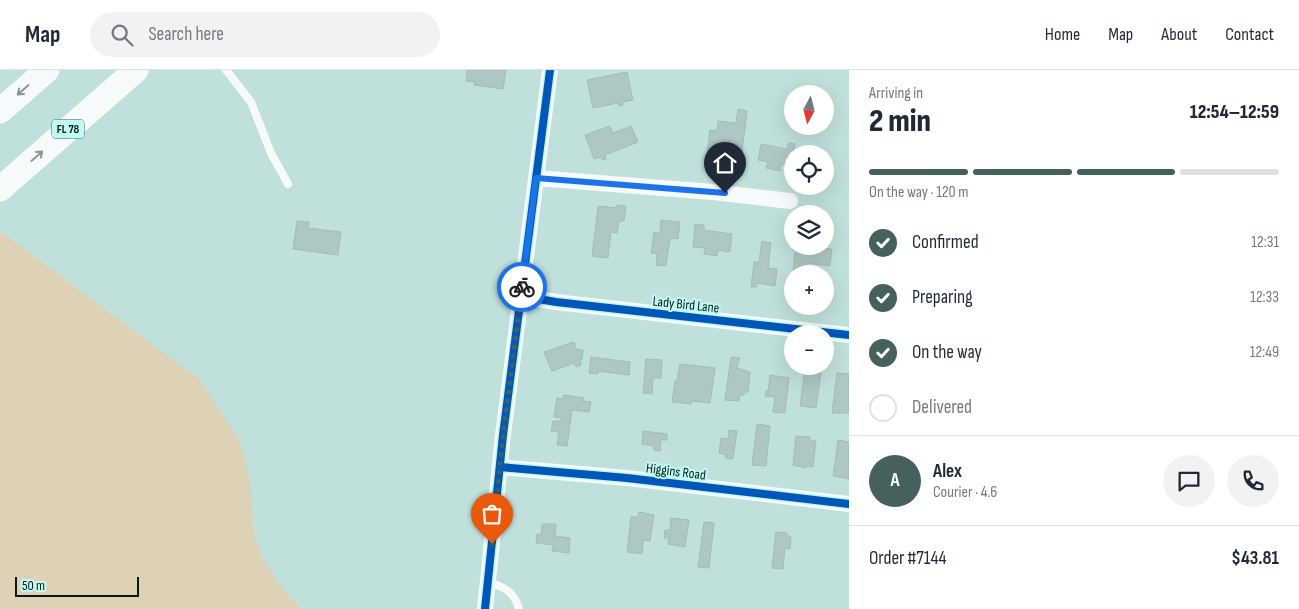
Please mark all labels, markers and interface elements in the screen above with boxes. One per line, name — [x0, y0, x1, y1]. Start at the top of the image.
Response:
search box — [90, 12, 440, 57]
text: Map — [25, 20, 60, 49]
icon: search — [108, 21, 136, 49]
text: Search here — [148, 23, 224, 46]
text: Home — [1045, 24, 1080, 45]
text: Map — [1108, 24, 1133, 45]
text: About — [1161, 24, 1197, 45]
text: Contact — [1225, 24, 1274, 45]
text: Arriving in — [869, 84, 923, 103]
one-way arrow — [17, 85, 30, 96]
north arrow — [784, 85, 834, 135]
map controls — [784, 85, 834, 375]
text: 12:54–12:59 — [1190, 101, 1279, 124]
text: 2 min — [869, 102, 931, 141]
road number: FL 78 — [52, 120, 84, 138]
pin — [704, 142, 746, 193]
button: locate — [784, 145, 834, 195]
icon: home — [711, 149, 739, 177]
one-way arrow — [30, 151, 43, 162]
text: On the way · 120 m — [869, 183, 968, 202]
button: layers — [784, 205, 834, 255]
icon: check — [869, 229, 897, 257]
text: Confirmed — [912, 231, 979, 254]
text: 12:31 — [1251, 233, 1279, 252]
courier — [497, 262, 547, 312]
button: + — [784, 265, 834, 315]
icon: bike — [508, 273, 536, 301]
icon: check — [869, 284, 897, 312]
text: Preparing — [912, 286, 973, 309]
text: 12:33 — [1250, 288, 1279, 307]
street label: Lady Bird Lane — [652, 293, 720, 316]
button: − — [784, 325, 834, 375]
icon: check — [869, 339, 897, 367]
text: On the way — [912, 341, 982, 364]
text: 12:49 — [1250, 343, 1279, 362]
text: Delivered — [912, 396, 972, 419]
button: chat — [1163, 455, 1215, 507]
button: phone — [1227, 455, 1279, 507]
street label: Higgins Road — [645, 459, 707, 484]
text: Alex — [933, 460, 962, 483]
text: A — [890, 469, 900, 492]
text: Courier · 4.6 — [933, 483, 997, 502]
pin — [471, 493, 513, 544]
icon: bag — [478, 500, 506, 528]
text: Order #7144 — [869, 547, 946, 570]
text: $43.81 — [1231, 547, 1279, 570]
scale bar — [15, 574, 139, 597]
text: 50 m — [22, 577, 45, 594]

